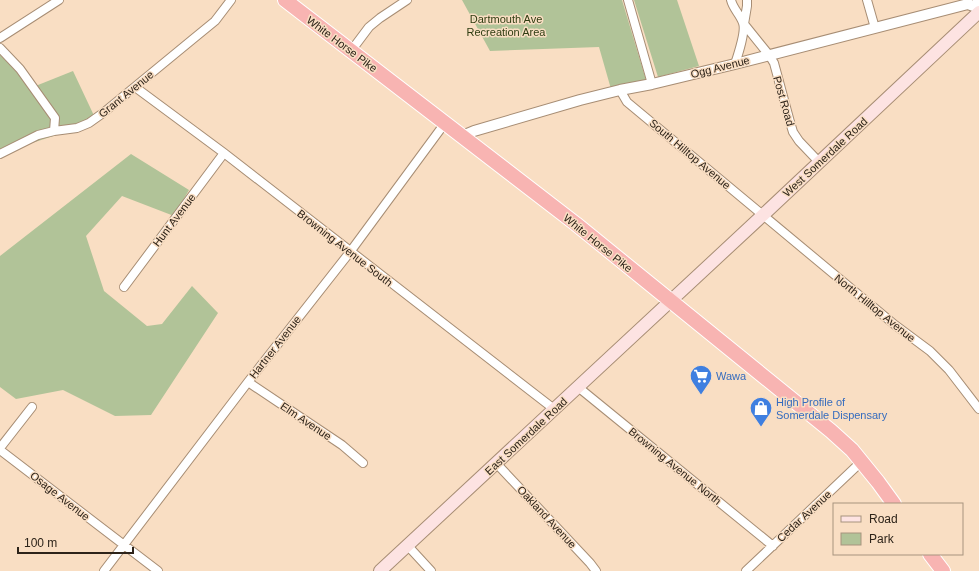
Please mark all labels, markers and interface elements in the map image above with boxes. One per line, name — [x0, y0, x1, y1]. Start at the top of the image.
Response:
park label: Dartmouth Ave Recreation Area — [467, 13, 546, 38]
street label: White Horse Pike — [304, 14, 380, 74]
street label: Ogg Avenue — [689, 54, 751, 80]
street label: Grant Avenue — [96, 68, 156, 120]
street label: Post Road — [771, 75, 797, 127]
street label: West Somerdale Road — [781, 115, 869, 199]
street label: South Hilltop Avenue — [647, 117, 733, 191]
street label: Hunt Avenue — [150, 191, 198, 249]
street label: Browning Avenue South — [295, 207, 395, 289]
street label: White Horse Pike — [561, 212, 635, 274]
street label: North Hilltop Avenue — [832, 272, 918, 344]
street label: Hartner Avenue — [247, 313, 303, 381]
supermarket icon: Wawa — [688, 363, 714, 396]
place label: Wawa — [716, 370, 747, 382]
street label: East Somerdale Road — [483, 395, 569, 477]
shop icon: High Profile of Somerdale Dispensary — [748, 395, 774, 428]
place label: High Profile of Somerdale Dispensary — [776, 396, 888, 421]
street label: Elm Avenue — [278, 400, 334, 442]
street label: Browning Avenue North — [626, 425, 724, 507]
street label: Osage Avenue — [28, 469, 92, 523]
street label: Oakland Avenue — [515, 483, 579, 551]
street label: Cedar Avenue — [774, 488, 834, 544]
legend — [833, 503, 963, 555]
text: Road — [869, 512, 898, 526]
scale bar — [18, 529, 133, 555]
text: Park — [869, 532, 895, 546]
text: 100 m — [24, 536, 57, 550]

